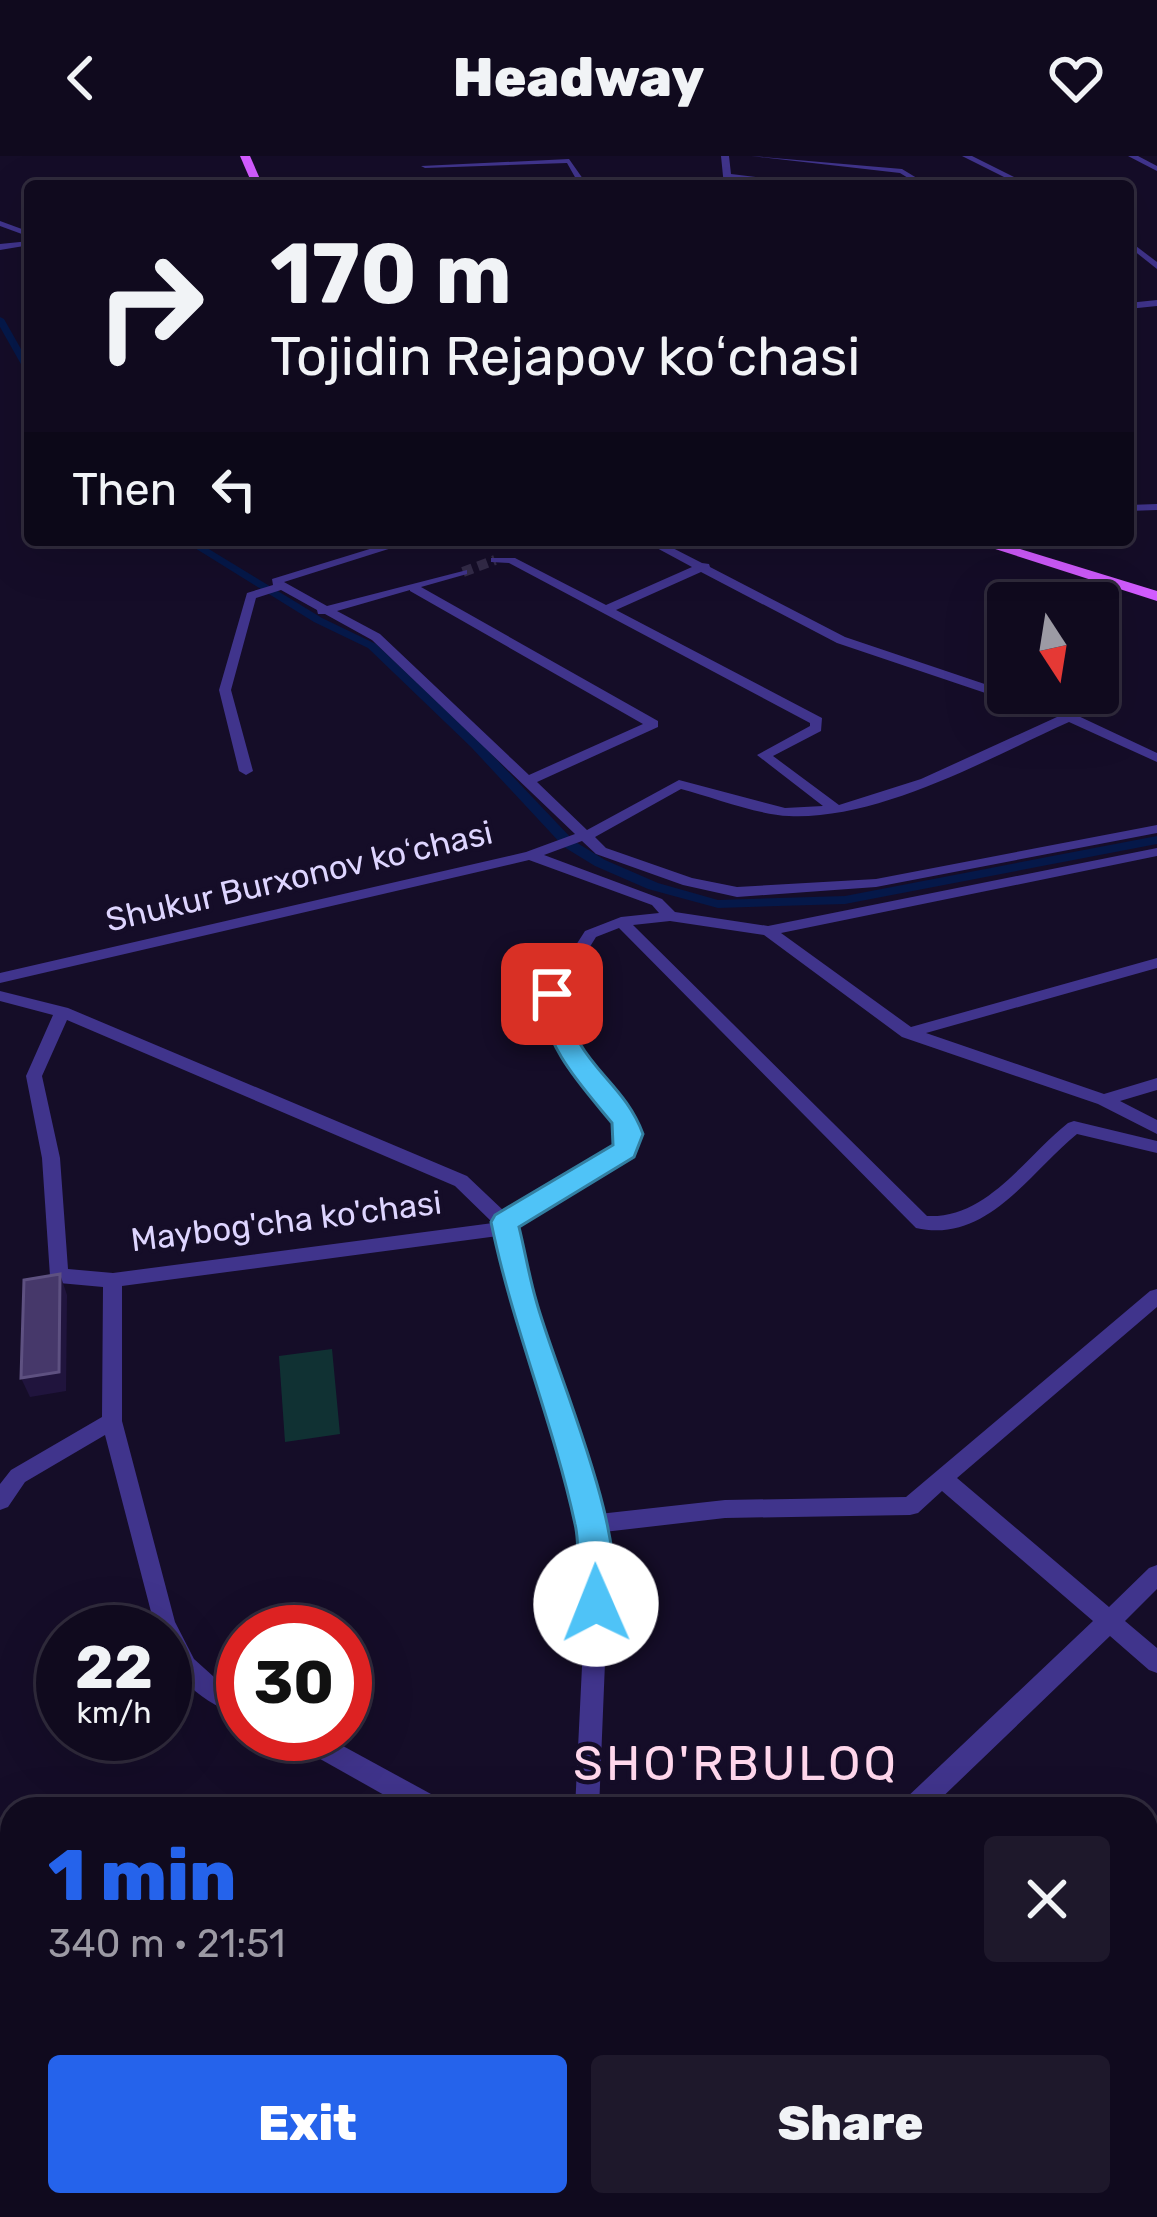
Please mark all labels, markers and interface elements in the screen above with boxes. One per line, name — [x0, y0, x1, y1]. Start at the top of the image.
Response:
icon: back — [48, 45, 114, 111]
icon: heart — [1043, 45, 1109, 111]
text: Headway — [453, 46, 704, 110]
text: 170 m — [270, 224, 512, 324]
icon: right — [72, 228, 228, 384]
text: Tojidin Rejapov koʻchasi — [270, 325, 860, 389]
icon: left — [201, 456, 267, 522]
text: Then — [72, 463, 177, 516]
north arrow — [987, 582, 1119, 714]
map controls — [987, 582, 1119, 714]
street label: Shukur Burxonov koʻchasi — [102, 813, 496, 939]
pin — [501, 943, 603, 1045]
icon: arrive — [519, 961, 585, 1027]
street label: Maybog'cha ko'chasi — [128, 1183, 444, 1259]
position arrow — [533, 1541, 659, 1667]
speed limit sign: 30 — [216, 1605, 372, 1761]
text: 22 — [75, 1632, 153, 1703]
text: km/h — [77, 1695, 151, 1731]
district label: SHO'RBULOQ — [573, 1735, 899, 1792]
text: 1 min — [48, 1833, 236, 1918]
button: close — [984, 1836, 1110, 1962]
text: 340 m · 21:51 — [48, 1921, 285, 1967]
button: Exit — [48, 2055, 567, 2193]
button: Share — [591, 2055, 1110, 2193]

